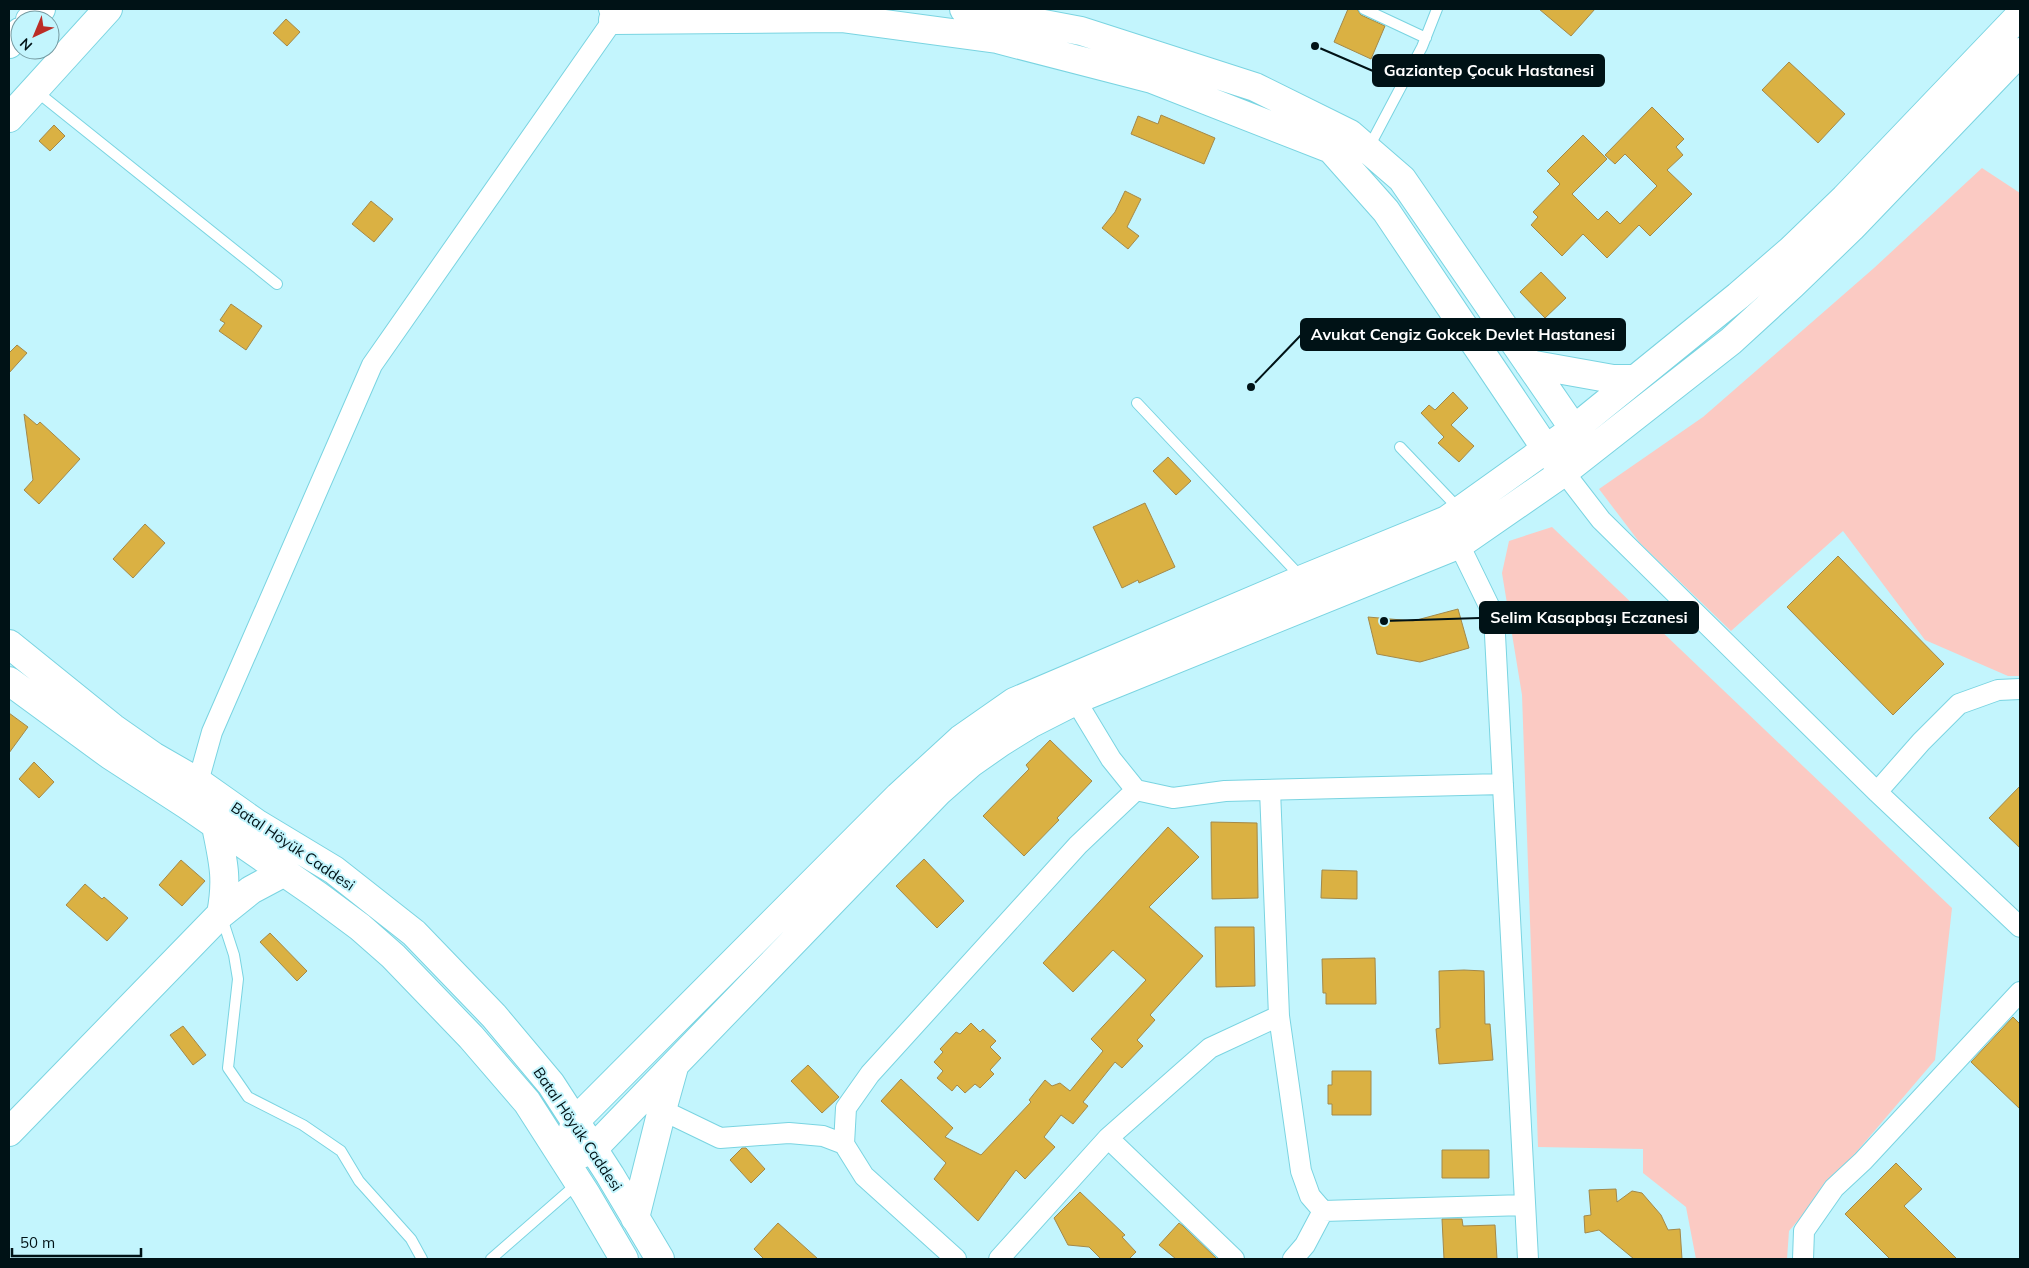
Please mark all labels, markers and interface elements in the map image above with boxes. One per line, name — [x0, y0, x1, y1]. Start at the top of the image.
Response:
north arrow — [10, 10, 60, 60]
text: N — [16, 34, 36, 54]
callout: Gaziantep Çocuk Hastanesi — [1373, 55, 1604, 86]
text: Gaziantep Çocuk Hastanesi — [1384, 60, 1594, 80]
callout: Avukat Cengiz Gokcek Devlet Hastanesi — [1301, 319, 1625, 350]
text: Avukat Cengiz Gokcek Devlet Hastanesi — [1311, 324, 1615, 344]
callout: Selim Kasapbaşı Eczanesi — [1480, 602, 1698, 633]
text: Selim Kasapbaşı Eczanesi — [1490, 607, 1688, 627]
street label: Batal Höyük Caddesi — [227, 797, 359, 895]
street label: Batal Höyük Caddesi — [529, 1063, 627, 1195]
scale bar — [12, 1226, 141, 1258]
text: 50 m — [20, 1233, 55, 1252]

